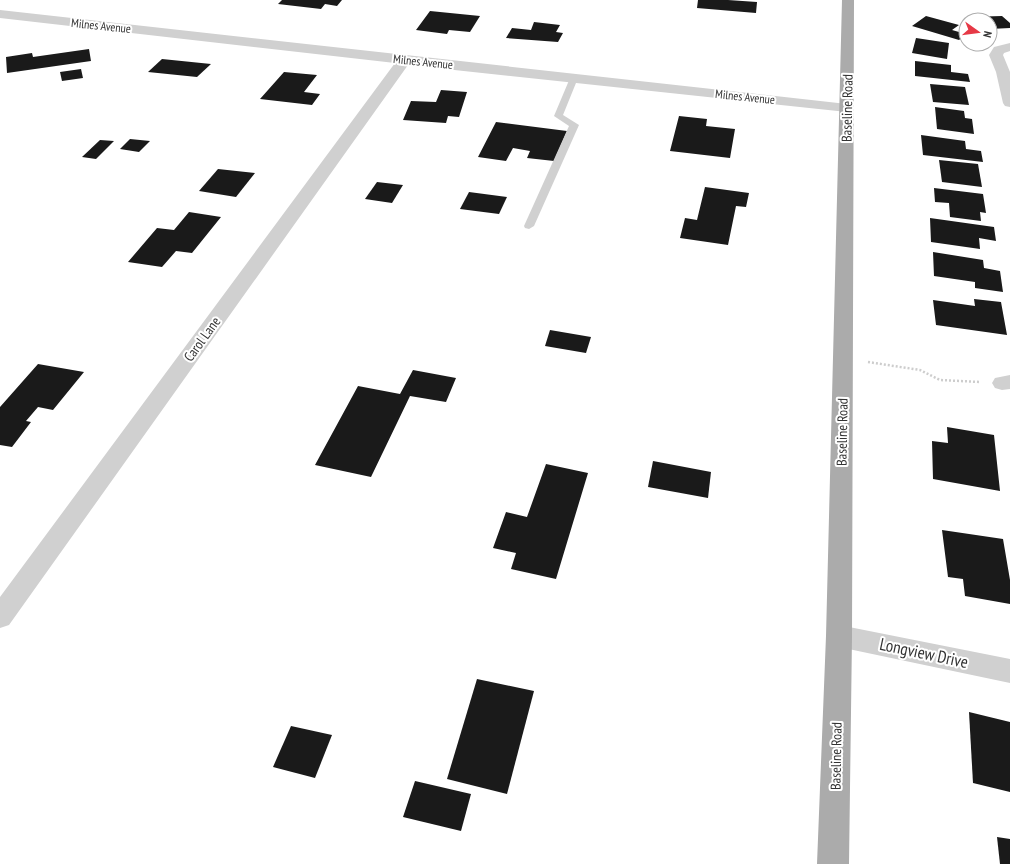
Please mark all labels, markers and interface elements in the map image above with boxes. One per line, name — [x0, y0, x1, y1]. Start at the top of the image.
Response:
north arrow — [958, 12, 998, 52]
street label: Milnes Avenue — [70, 15, 132, 36]
text: N — [980, 30, 995, 39]
street label: Milnes Avenue — [392, 51, 454, 72]
street label: Baseline Road — [837, 74, 857, 142]
street label: Milnes Avenue — [714, 86, 776, 107]
street label: Carol Lane — [180, 313, 224, 365]
street label: Baseline Road — [832, 398, 852, 466]
street label: Longview Drive — [878, 633, 970, 673]
street label: Baseline Road — [826, 722, 846, 790]

